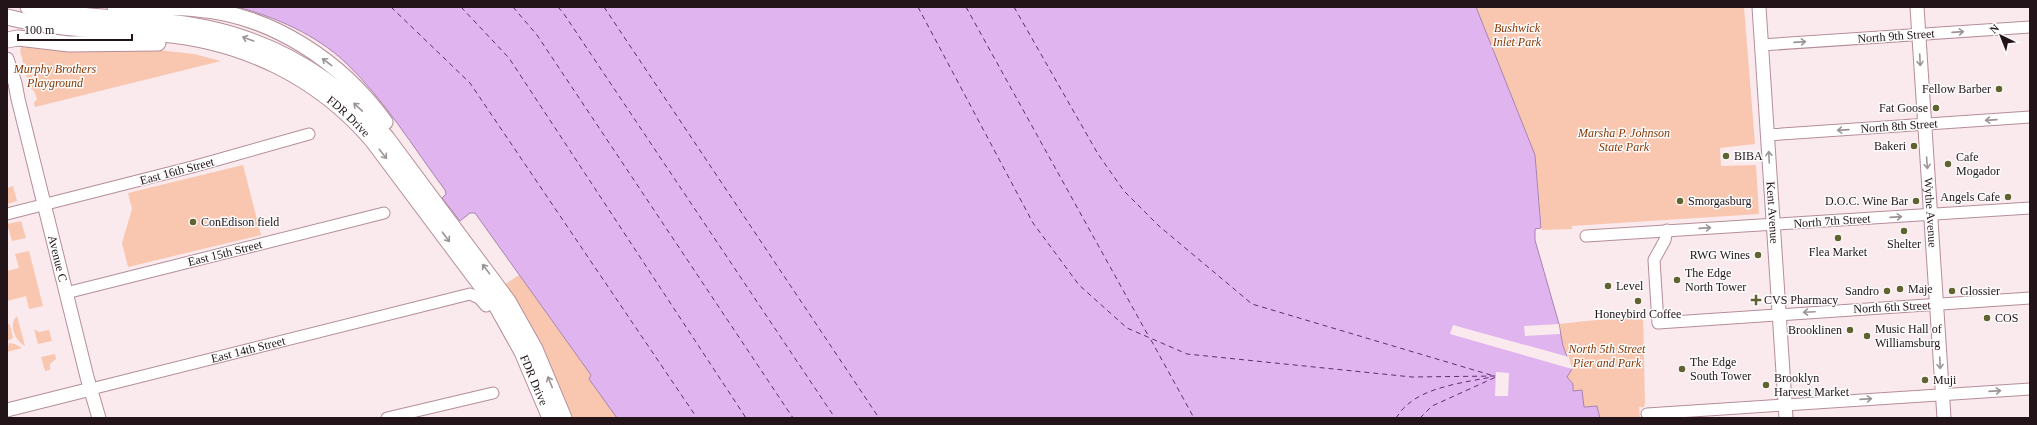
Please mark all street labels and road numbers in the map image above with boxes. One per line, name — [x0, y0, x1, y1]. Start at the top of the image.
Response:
street label: North 9th Street — [1857, 26, 1936, 46]
street label: FDR Drive — [324, 93, 373, 140]
street label: North 8th Street — [1860, 116, 1939, 136]
street label: East 16th Street — [138, 154, 216, 188]
street label: Wythe Avenue — [1921, 177, 1940, 248]
street label: Kent Avenue — [1763, 181, 1782, 244]
street label: North 7th Street — [1793, 211, 1872, 231]
street label: Avenue C — [45, 234, 70, 283]
street label: East 15th Street — [186, 237, 264, 269]
street label: North 6th Street — [1853, 298, 1932, 316]
street label: East 14th Street — [210, 333, 287, 366]
street label: FDR Drive — [517, 353, 551, 408]

